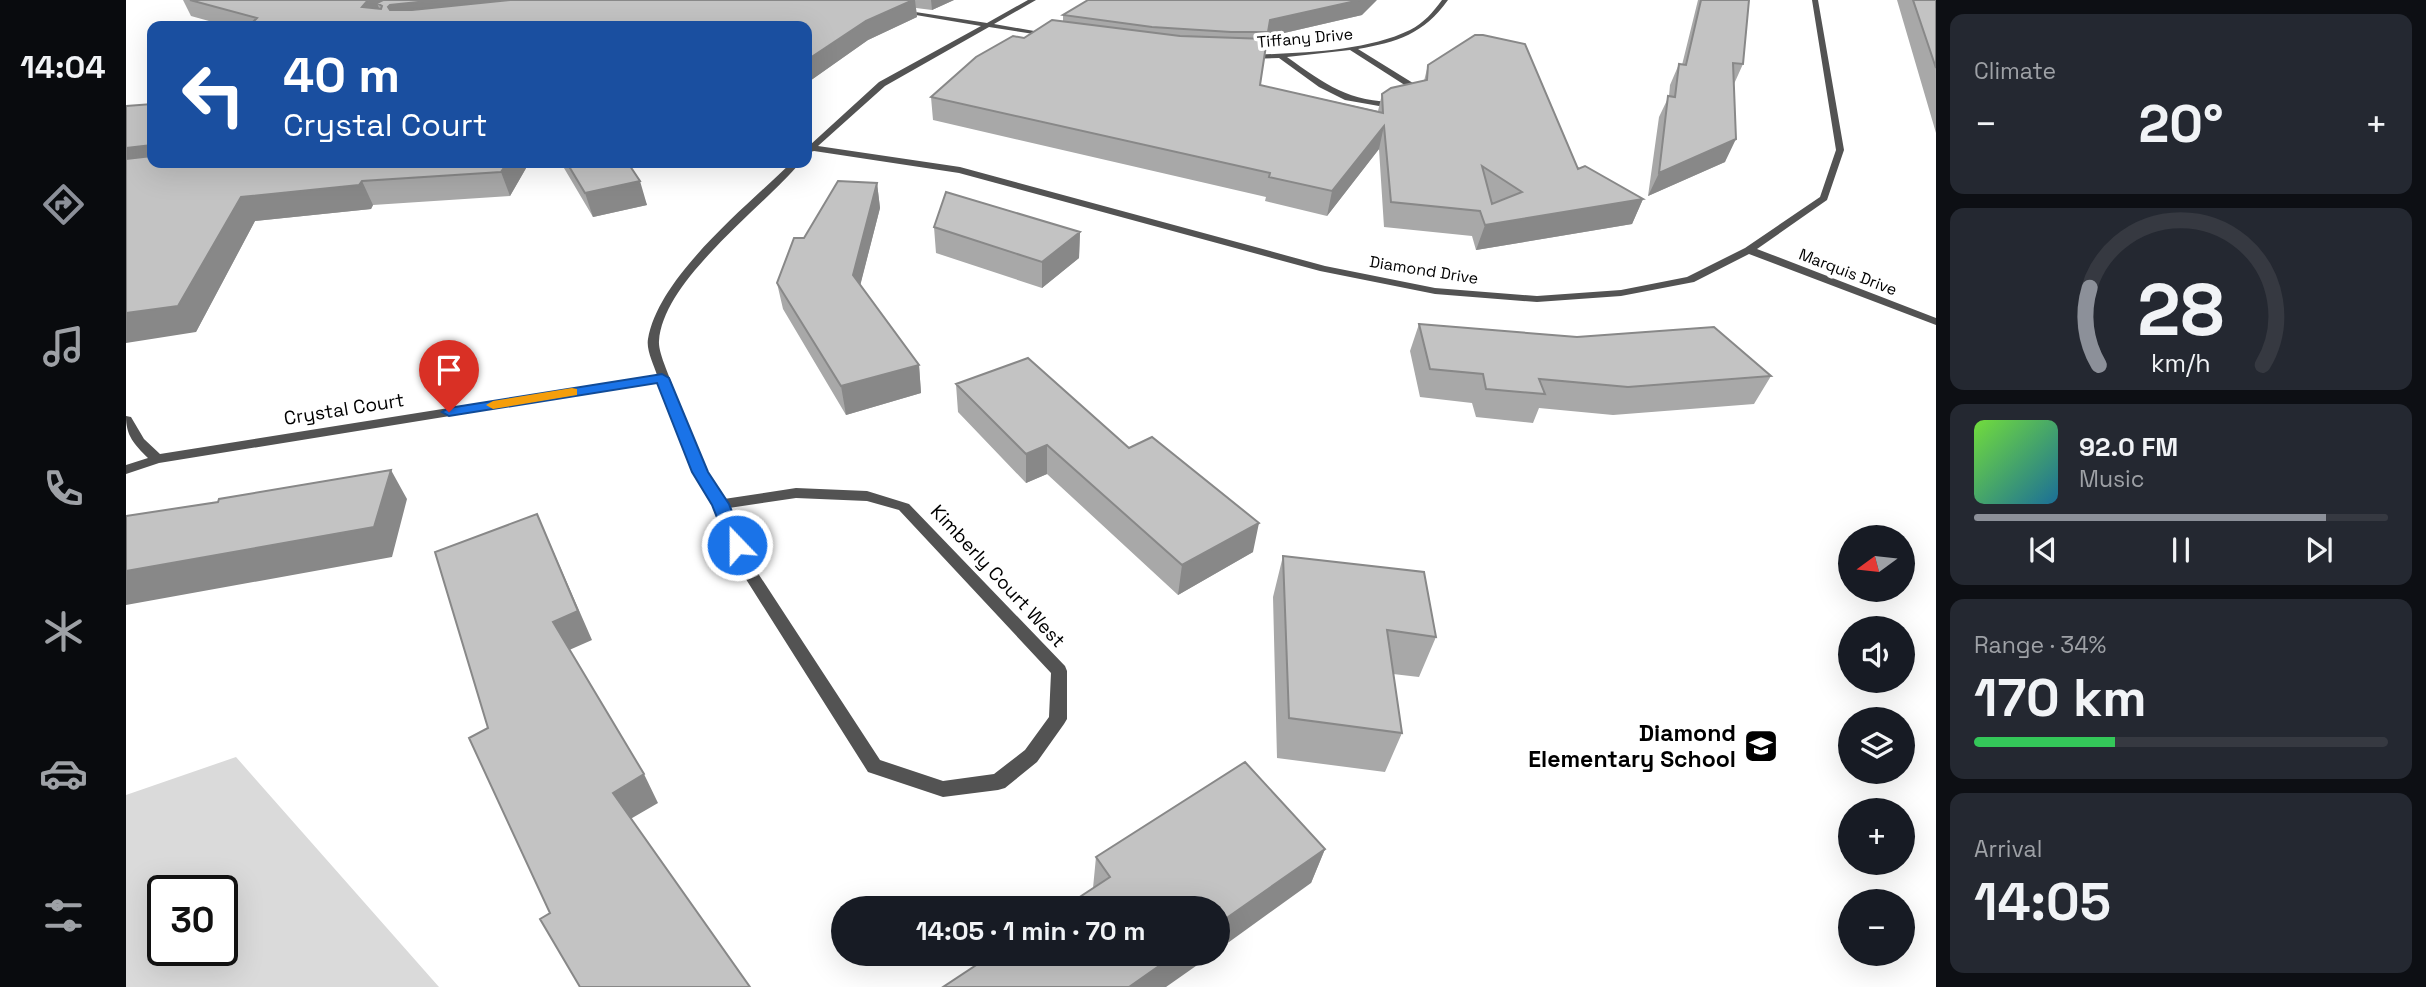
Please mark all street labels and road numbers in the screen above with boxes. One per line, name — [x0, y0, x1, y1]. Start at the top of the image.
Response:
street label: Tiffany Drive — [1256, 23, 1354, 53]
street label: Marquis Drive — [1796, 244, 1900, 300]
street label: Diamond Drive — [1368, 251, 1480, 289]
street label: Crystal Court — [282, 387, 406, 431]
street label: Kimberly Court West — [925, 499, 1071, 653]

